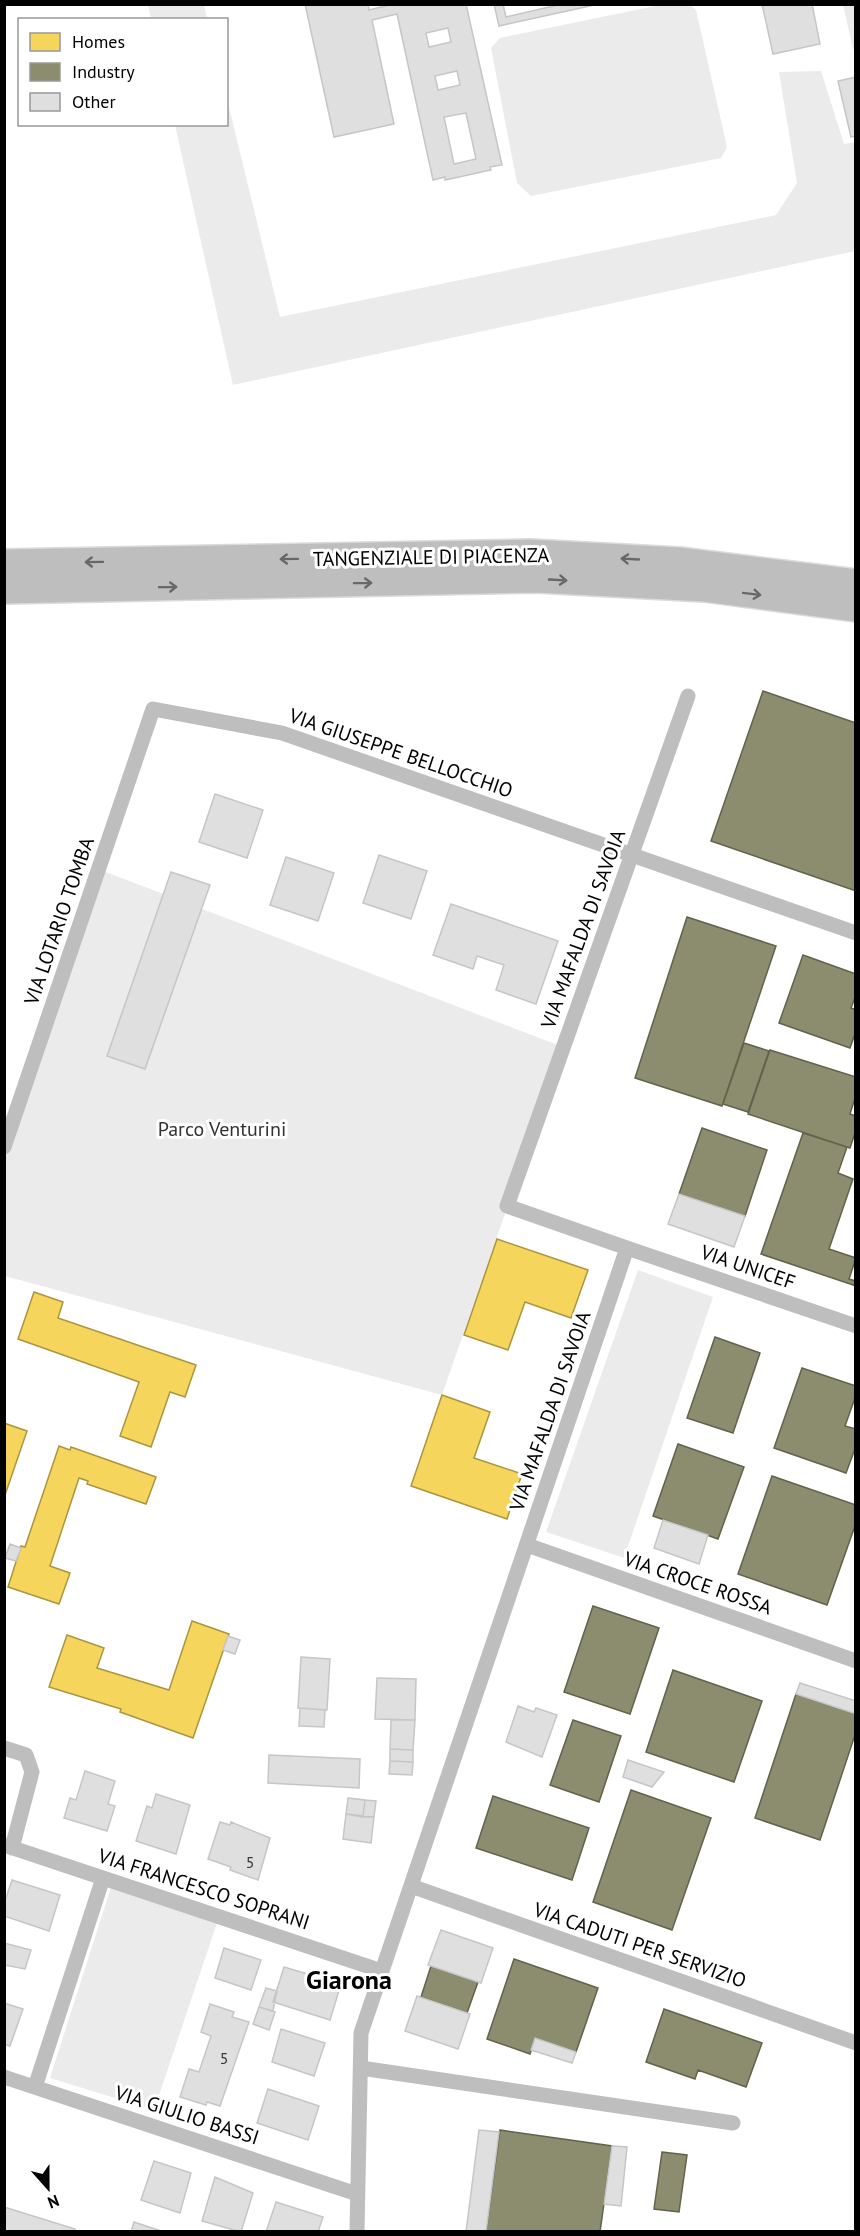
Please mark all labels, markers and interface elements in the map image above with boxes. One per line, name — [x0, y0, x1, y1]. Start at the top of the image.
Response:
legend — [18, 18, 228, 126]
text: Homes — [72, 30, 125, 53]
text: Industry — [72, 60, 135, 83]
text: Other — [72, 90, 116, 113]
street label: TANGENZIALE DI PIACENZA — [313, 542, 550, 572]
one-way arrow — [279, 553, 299, 565]
one-way arrow — [621, 553, 641, 564]
one-way arrow — [84, 556, 104, 568]
one-way arrow — [547, 575, 567, 586]
one-way arrow — [352, 577, 372, 588]
one-way arrow — [157, 581, 177, 593]
one-way arrow — [742, 589, 762, 600]
street label: VIA GIUSEPPE BELLOCCHIO — [285, 702, 516, 804]
street label: VIA MAFALDA DI SAVOIA — [535, 826, 631, 1033]
street label: VIA LOTARIO TOMBA — [18, 833, 100, 1009]
park label: Parco Venturini — [158, 1116, 286, 1142]
street label: VIA UNICEF — [696, 1238, 799, 1295]
street label: VIA MAFALDA DI SAVOIA — [503, 1307, 597, 1515]
street label: VIA CROCE ROSSA — [620, 1545, 776, 1621]
street label: VIA FRANCESCO SOPRANI — [94, 1842, 313, 1935]
house number: 5 — [246, 1852, 254, 1872]
street label: VIA CADUTI PER SERVIZIO — [529, 1896, 750, 1994]
district label: Giarona — [306, 1963, 392, 1996]
house number: 5 — [220, 2048, 228, 2068]
street label: VIA GIULIO BASSI — [111, 2079, 262, 2151]
north arrow — [18, 2158, 78, 2218]
text: N — [45, 2191, 62, 2213]

